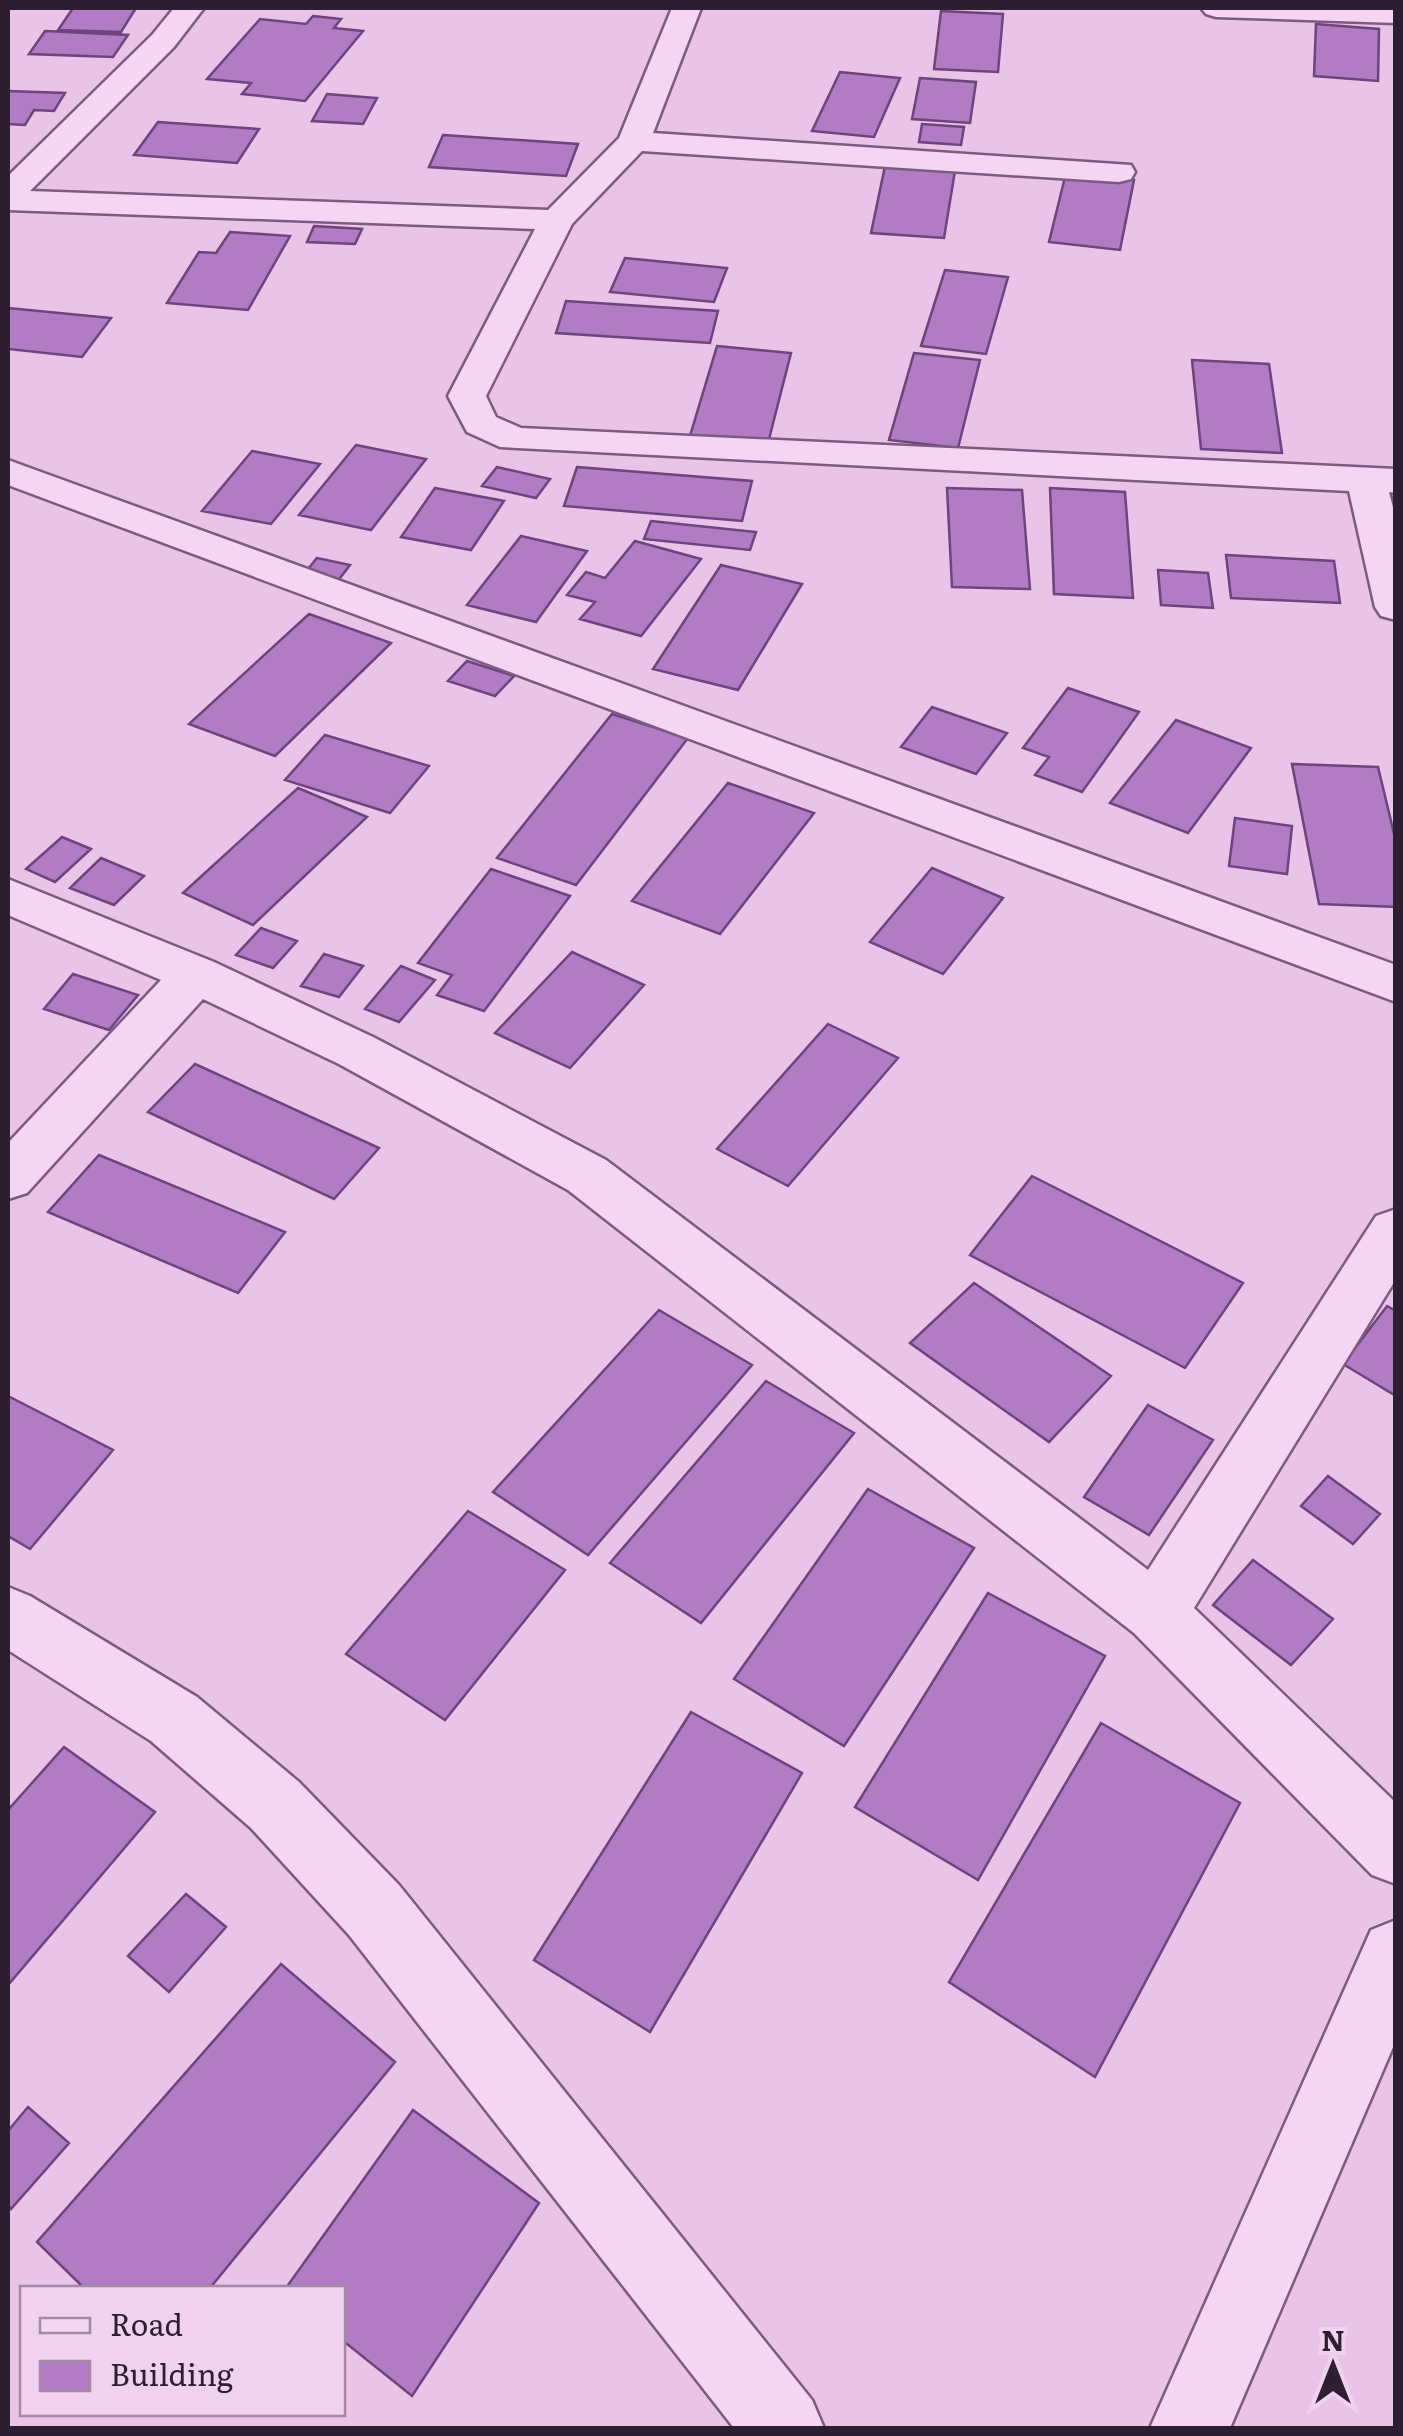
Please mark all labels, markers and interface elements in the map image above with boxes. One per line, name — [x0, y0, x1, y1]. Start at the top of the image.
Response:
legend — [20, 2286, 345, 2416]
text: Road — [110, 2301, 183, 2345]
north arrow — [1283, 2316, 1383, 2416]
text: N — [1321, 2318, 1345, 2360]
text: Building — [110, 2351, 234, 2395]

